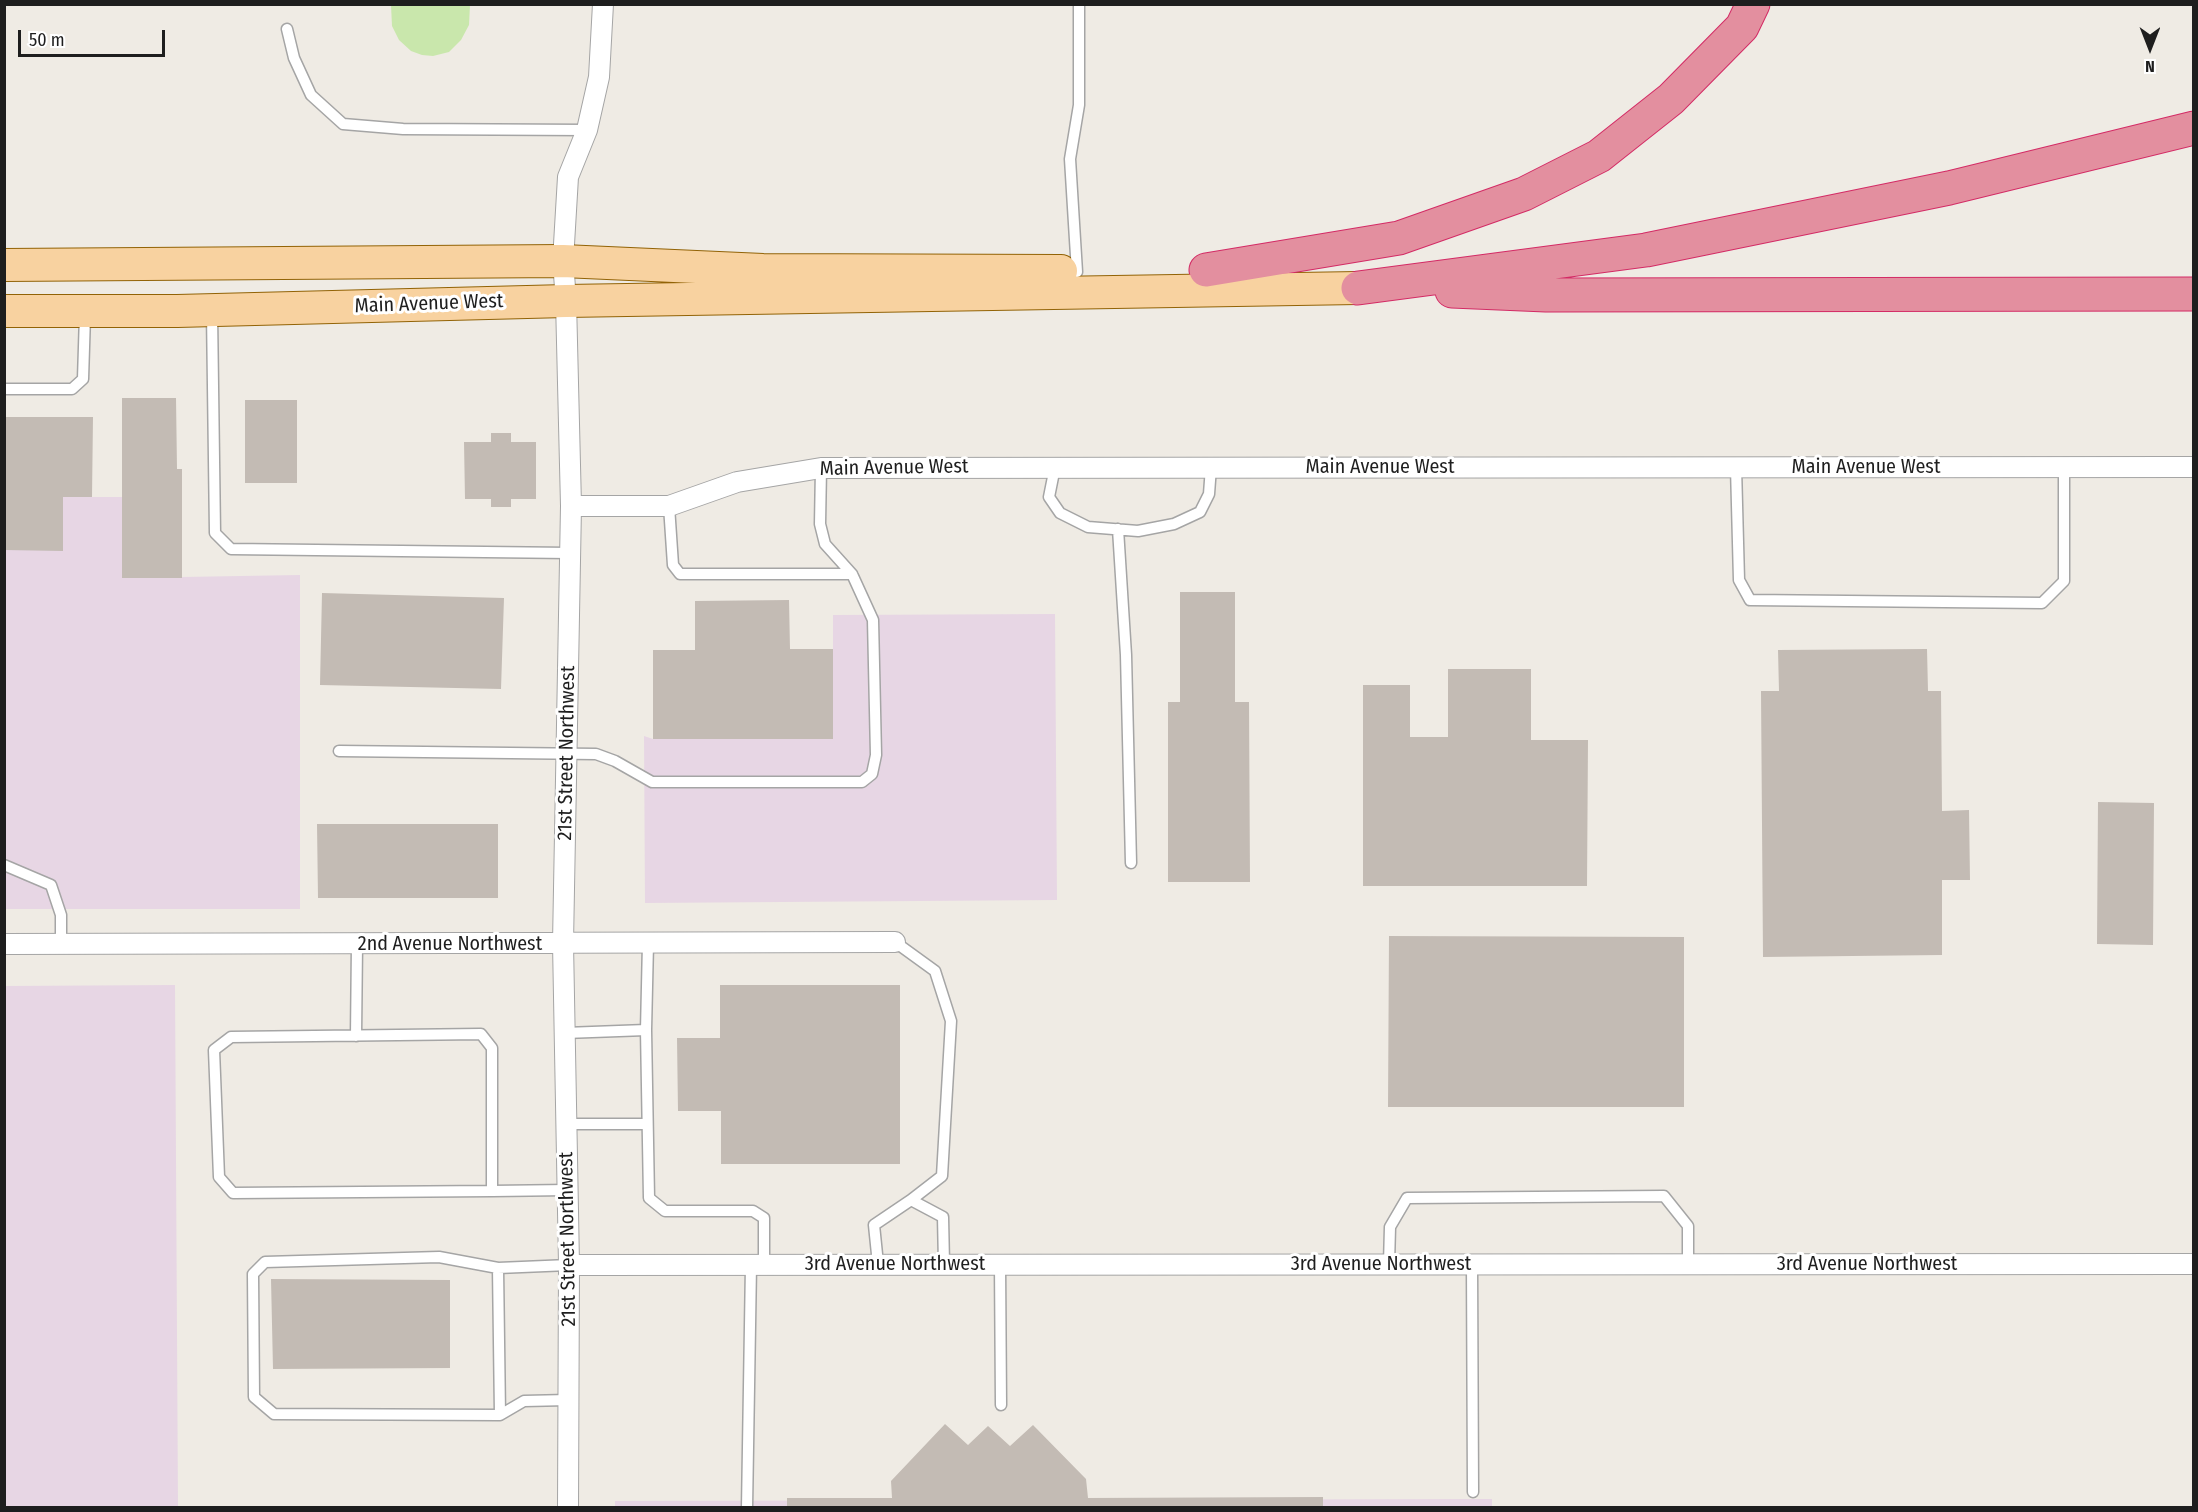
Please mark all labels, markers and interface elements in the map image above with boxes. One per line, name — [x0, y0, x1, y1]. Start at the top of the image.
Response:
scale bar — [21, 18, 168, 56]
north arrow — [2120, 18, 2180, 78]
text: 50 m — [29, 29, 65, 51]
text: N — [2145, 57, 2155, 76]
street label: Main Avenue West — [354, 289, 504, 319]
street label: Main Avenue West — [819, 455, 969, 481]
street label: Main Avenue West — [1306, 455, 1454, 479]
street label: Main Avenue West — [1792, 455, 1940, 479]
street label: 21st Street Northwest — [553, 665, 581, 841]
street label: 2nd Avenue Northwest — [358, 932, 542, 956]
street label: 21st Street Northwest — [554, 1151, 582, 1327]
street label: 3rd Avenue Northwest — [805, 1252, 985, 1276]
street label: 3rd Avenue Northwest — [1291, 1252, 1471, 1276]
street label: 3rd Avenue Northwest — [1777, 1252, 1957, 1276]

